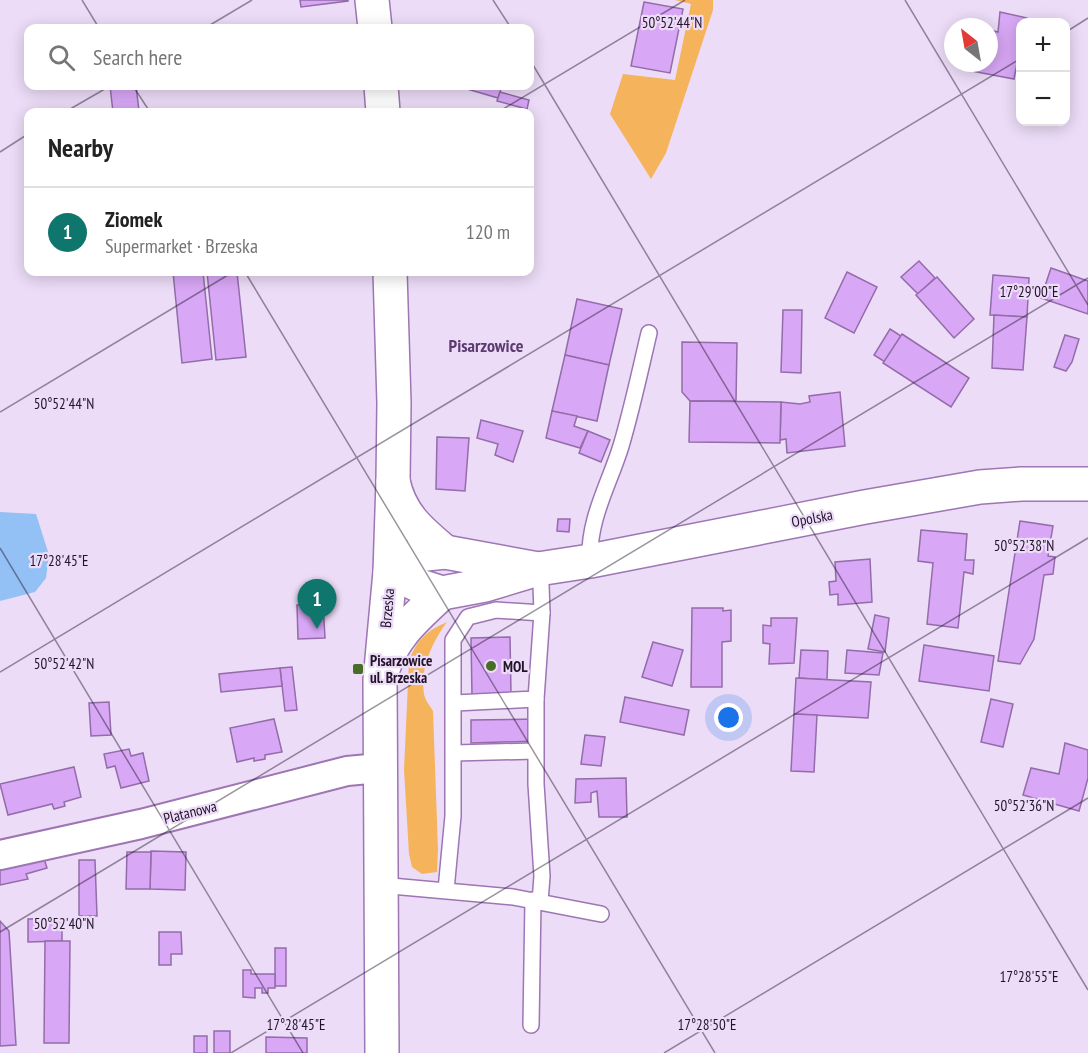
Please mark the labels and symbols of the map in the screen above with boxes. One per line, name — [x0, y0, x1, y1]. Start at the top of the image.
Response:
text: 50°52'44"N — [642, 13, 702, 32]
north arrow — [944, 18, 998, 72]
text: 17°29'00"E — [999, 282, 1059, 301]
district label: Pisarzowice — [449, 334, 524, 357]
text: 50°52'44"N — [34, 394, 94, 413]
street label: Opolska — [790, 505, 834, 531]
text: 50°52'38"N — [994, 536, 1054, 555]
text: 17°28'45"E — [29, 551, 89, 570]
pin: 1 — [298, 580, 336, 629]
street label: Brzeska — [376, 588, 398, 628]
place label: Pisarzowice ul. Brzeska — [370, 651, 432, 687]
text: 50°52'42"N — [34, 654, 94, 673]
place label: MOL — [503, 657, 528, 676]
marker: MOL — [484, 659, 498, 673]
marker: Pisarzowice ul. Brzeska — [351, 662, 365, 676]
your location — [714, 703, 743, 732]
street label: Platanowa — [161, 796, 219, 828]
text: 50°52'36"N — [994, 796, 1054, 815]
text: 50°52'40"N — [34, 914, 94, 933]
text: 17°28'55"E — [999, 967, 1059, 986]
text: 17°28'45"E — [266, 1015, 326, 1034]
text: 17°28'50"E — [677, 1015, 737, 1034]

